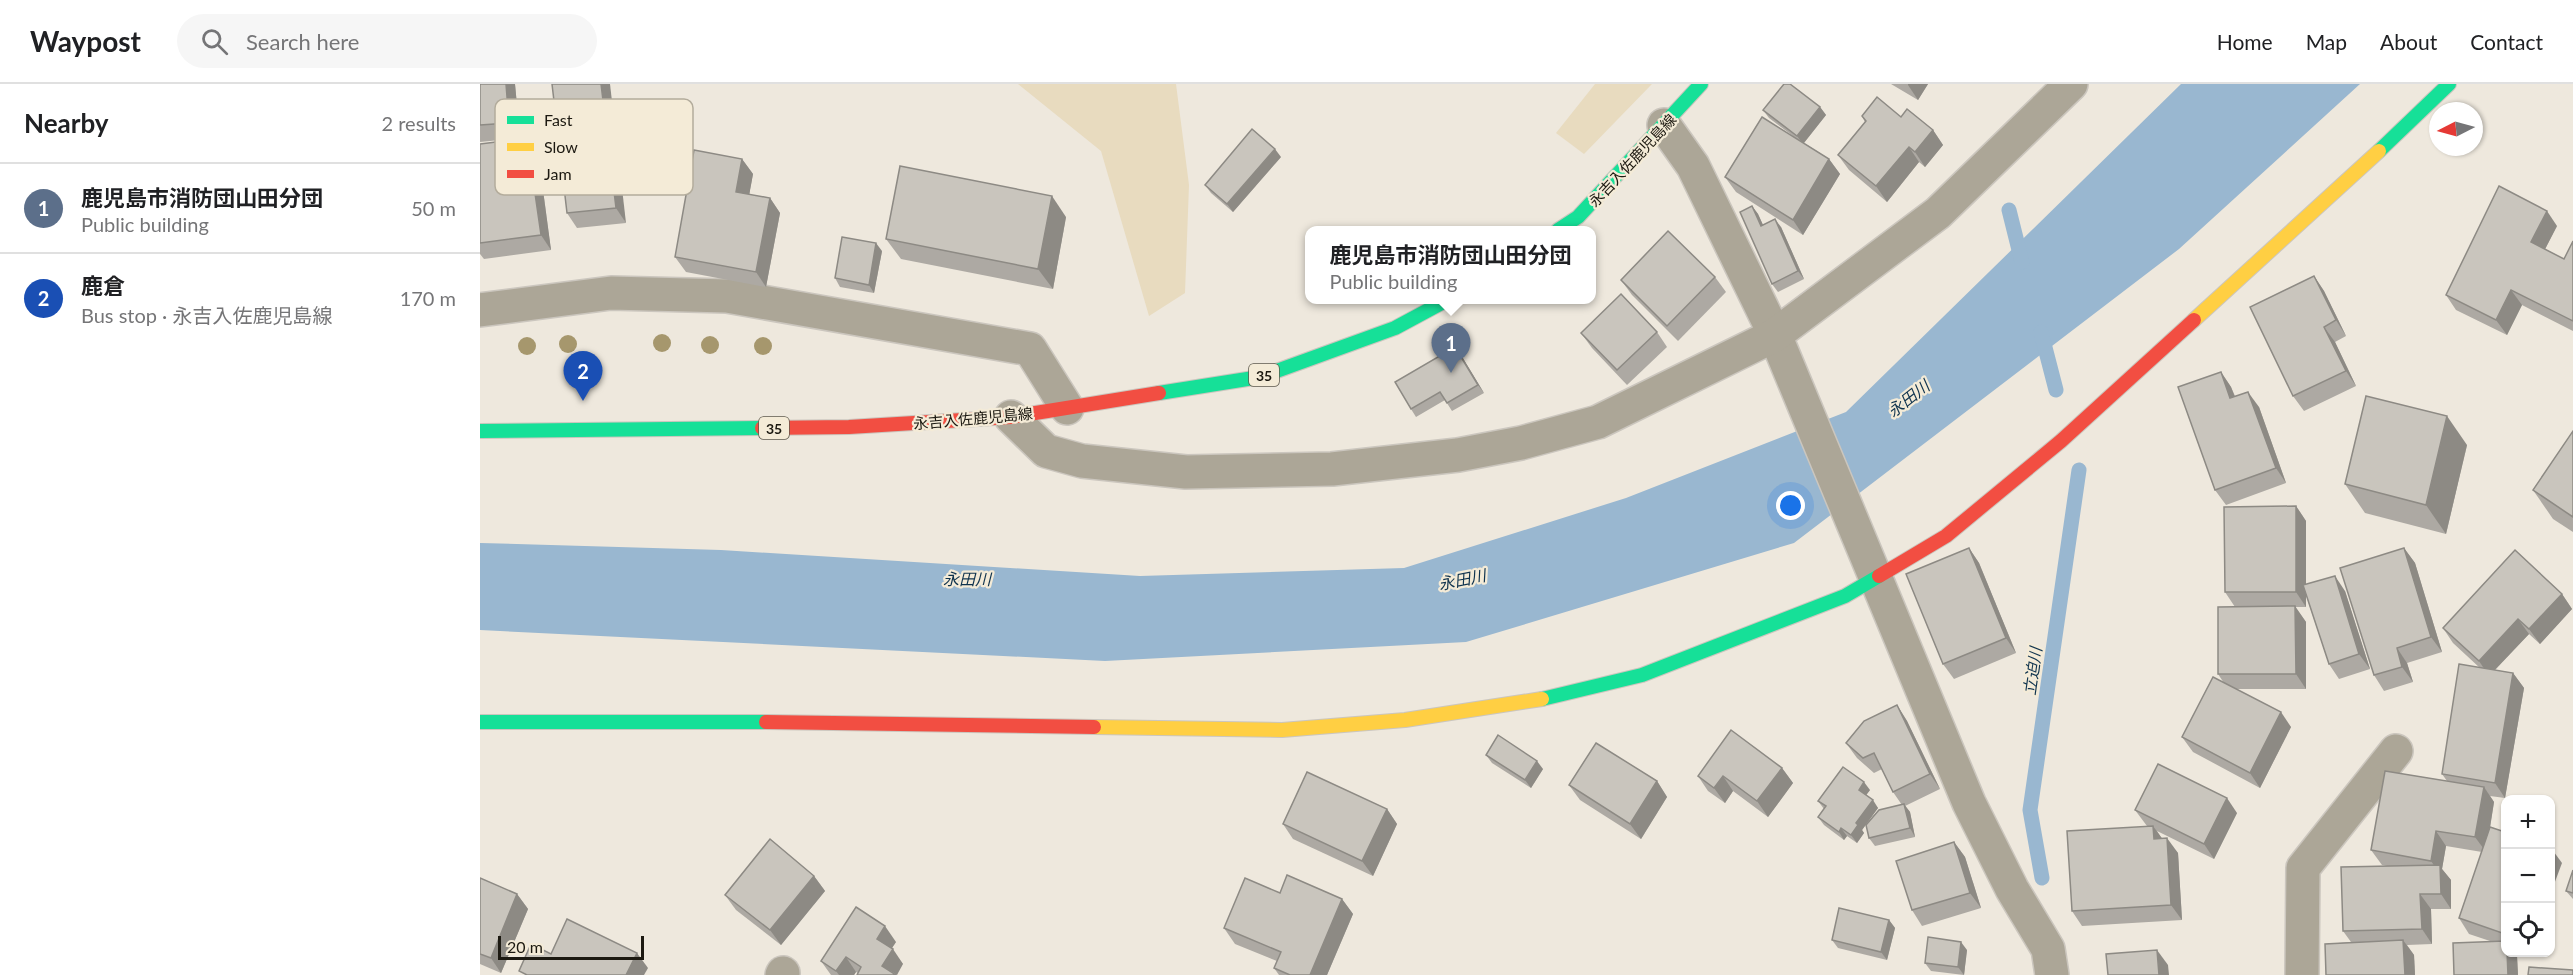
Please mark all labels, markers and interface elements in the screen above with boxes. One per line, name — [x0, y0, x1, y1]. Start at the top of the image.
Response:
search box — [177, 14, 597, 68]
text: Waypost — [30, 24, 141, 58]
icon: search — [198, 25, 231, 58]
text: Search here — [246, 28, 359, 55]
text: Home — [2217, 29, 2273, 54]
text: Map — [2306, 29, 2347, 54]
text: About — [2380, 29, 2437, 54]
text: Contact — [2470, 29, 2543, 54]
legend — [495, 99, 693, 195]
north arrow — [2429, 102, 2483, 156]
text: Nearby — [24, 107, 109, 139]
text: Fast — [544, 110, 573, 129]
street label: 永吉入佐鹿児島線 — [1584, 110, 1680, 210]
text: 2 results — [381, 111, 456, 135]
text: Slow — [544, 137, 578, 156]
text: Jam — [544, 164, 572, 183]
text: 鹿児島市消防団山田分団 — [81, 184, 323, 211]
text: 1 — [38, 196, 49, 220]
text: 50 m — [411, 196, 456, 220]
text: Public building — [81, 212, 209, 236]
popup — [1305, 226, 1596, 304]
text: 鹿児島市消防団山田分団 — [1329, 241, 1572, 268]
text: Public building — [1329, 269, 1457, 293]
text: 鹿倉 — [81, 272, 125, 299]
text: 2 — [38, 286, 49, 310]
text: 170 m — [400, 286, 456, 310]
text: Bus stop · 永吉入佐鹿児島線 — [81, 303, 332, 327]
pin: 1 — [1432, 324, 1470, 373]
pin: 2 — [564, 352, 602, 401]
road number: 35 — [1249, 364, 1279, 386]
water label: 永田川 — [1883, 375, 1934, 420]
street label: 永吉入佐鹿児島線 — [912, 404, 1034, 432]
road number: 35 — [759, 417, 789, 439]
your location — [1776, 491, 1805, 520]
water label: 永田川 — [1437, 565, 1489, 593]
water label: 永田川 — [943, 569, 993, 588]
water label: 立迫川 — [2019, 644, 2045, 696]
map controls — [2501, 795, 2555, 957]
button: + — [2501, 795, 2555, 849]
button: − — [2501, 849, 2555, 903]
button: locate — [2501, 903, 2555, 957]
scale bar — [498, 933, 644, 960]
text: 20 m — [507, 937, 543, 956]

